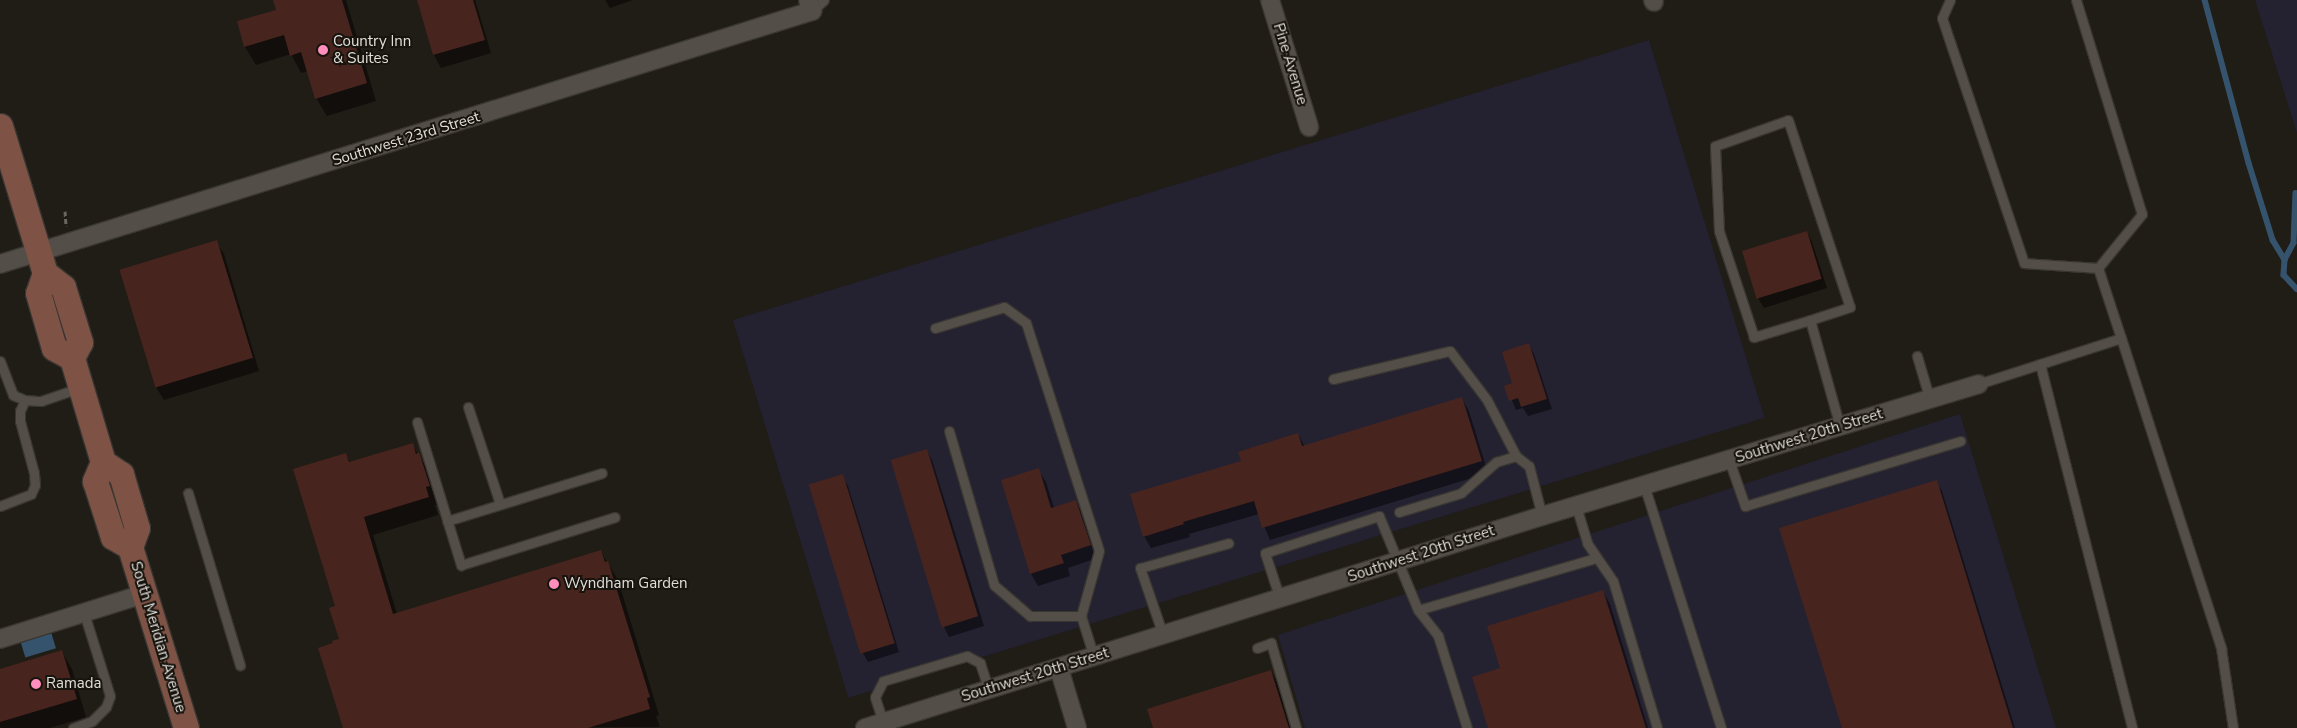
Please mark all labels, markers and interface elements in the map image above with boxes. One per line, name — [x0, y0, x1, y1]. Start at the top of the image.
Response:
street label: Pine Avenue — [1269, 21, 1311, 107]
place label: Country Inn & Suites — [333, 32, 411, 67]
marker: Country Inn & Suites — [317, 44, 329, 56]
street label: Southwest 23rd Street — [330, 108, 482, 170]
street label: Southwest 20th Street — [1733, 405, 1885, 467]
street label: Southwest 20th Street — [1345, 522, 1497, 586]
street label: South Meridian Avenue — [126, 559, 190, 715]
place label: Wyndham Garden — [564, 575, 688, 593]
marker: Wyndham Garden — [548, 578, 560, 590]
street label: Southwest 20th Street — [959, 644, 1111, 706]
place label: Ramada — [46, 675, 101, 693]
marker: Ramada — [30, 678, 42, 690]

